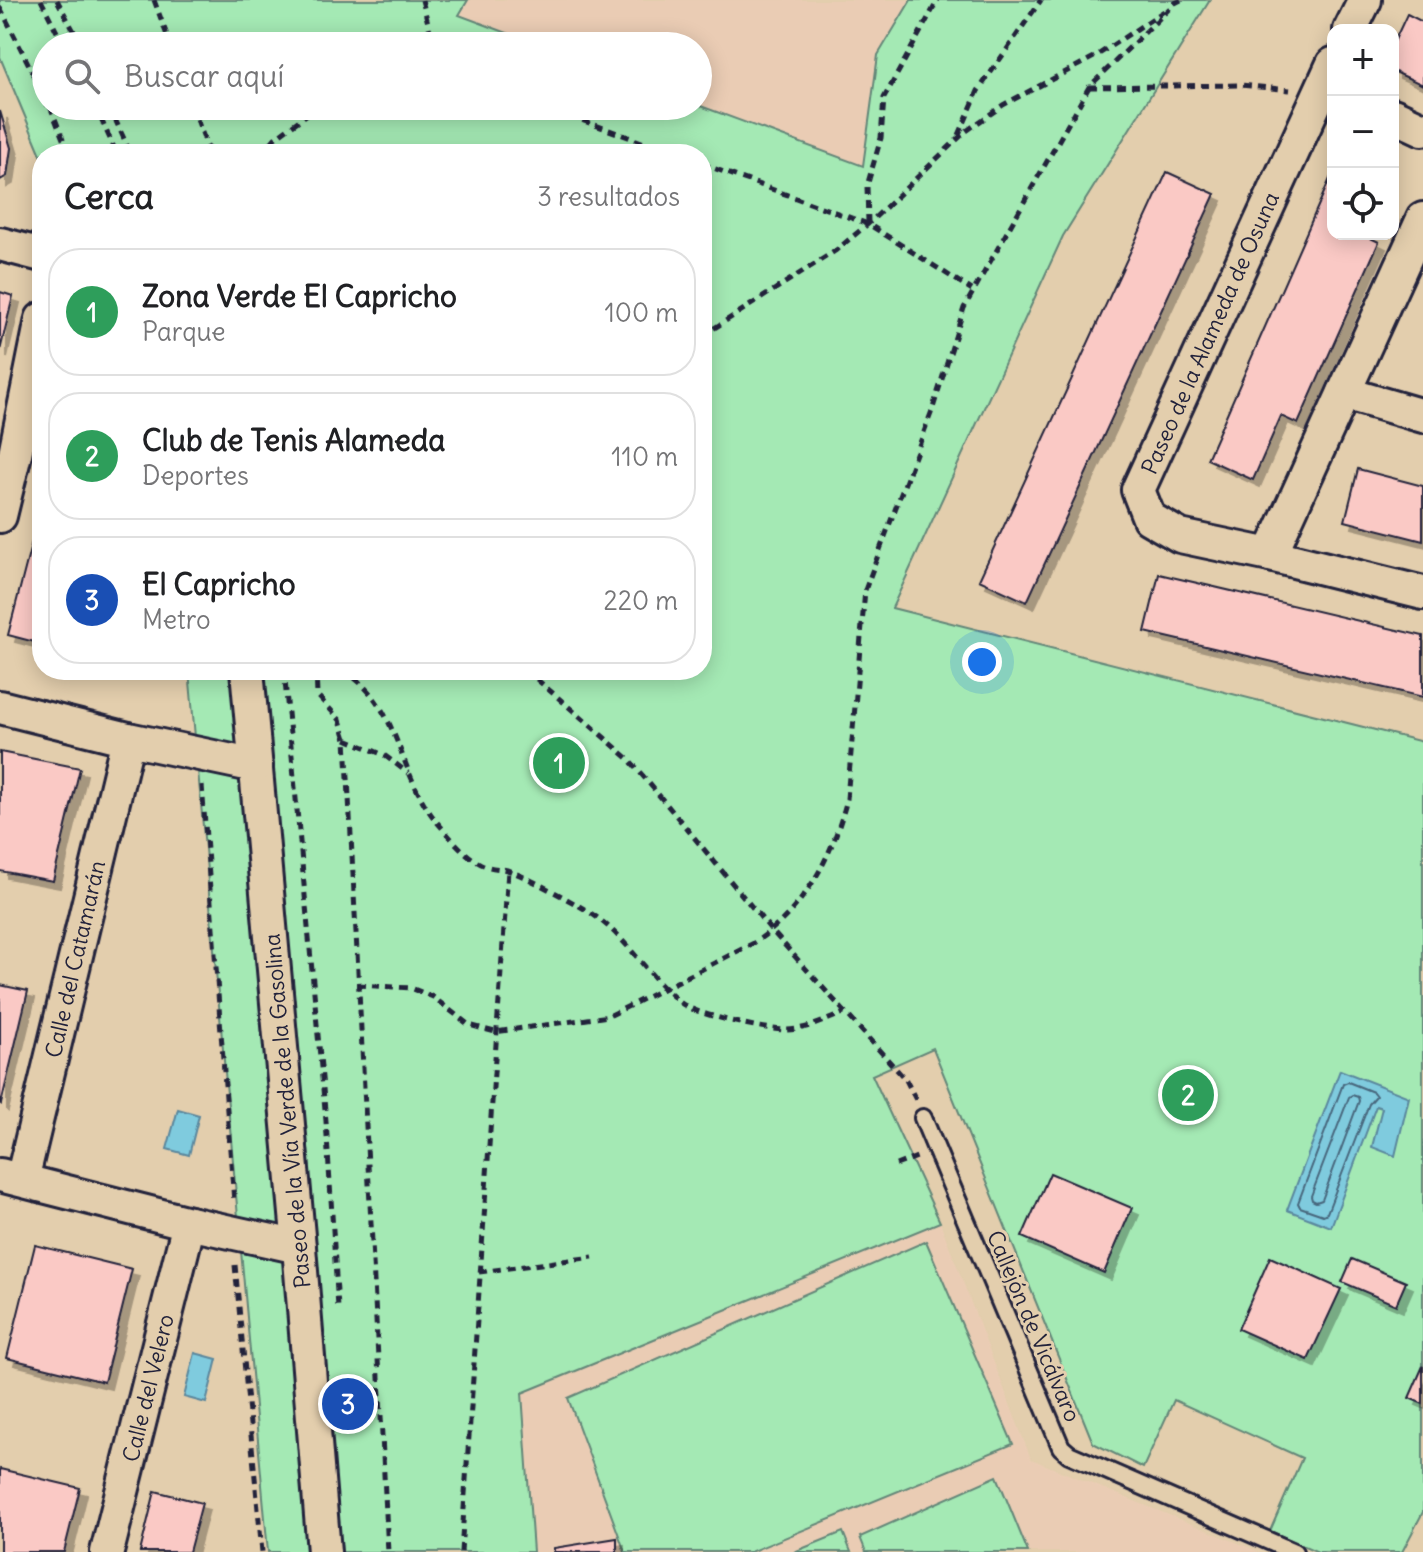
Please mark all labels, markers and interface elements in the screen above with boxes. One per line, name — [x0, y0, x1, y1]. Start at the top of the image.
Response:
map controls — [1327, 24, 1399, 240]
button: + — [1327, 24, 1399, 96]
search box — [32, 32, 712, 120]
icon: search — [60, 54, 104, 98]
text: Buscar aquí — [124, 57, 284, 95]
button: − — [1327, 96, 1399, 168]
button: locate — [1327, 168, 1399, 240]
text: Cerca — [64, 175, 154, 218]
text: 3 resultados — [537, 180, 680, 213]
street label: Paseo de la Alameda de Osuna — [1135, 188, 1285, 478]
text: Zona Verde El Capricho — [142, 277, 457, 315]
text: 1 — [87, 296, 97, 329]
text: 100 m — [604, 296, 678, 329]
text: Parque — [142, 315, 226, 348]
text: Club de Tenis Alameda — [142, 421, 445, 459]
text: 2 — [85, 440, 99, 473]
text: 110 m — [611, 440, 678, 473]
text: Deportes — [142, 459, 249, 492]
text: El Capricho — [142, 565, 296, 603]
text: 3 — [85, 584, 99, 617]
text: 220 m — [603, 584, 678, 617]
text: Metro — [142, 603, 211, 636]
your location — [962, 642, 1002, 682]
pin: 1 — [533, 733, 585, 793]
street label: Calle del Catamarán — [39, 858, 111, 1060]
street label: Paseo de la Vía Verde de la Gasolina — [258, 933, 316, 1289]
pin: 2 — [1162, 1065, 1214, 1125]
street label: Callejón de Vicálvaro — [981, 1226, 1087, 1426]
street label: Calle del Velero — [116, 1311, 180, 1465]
pin: 3 — [322, 1374, 374, 1434]

